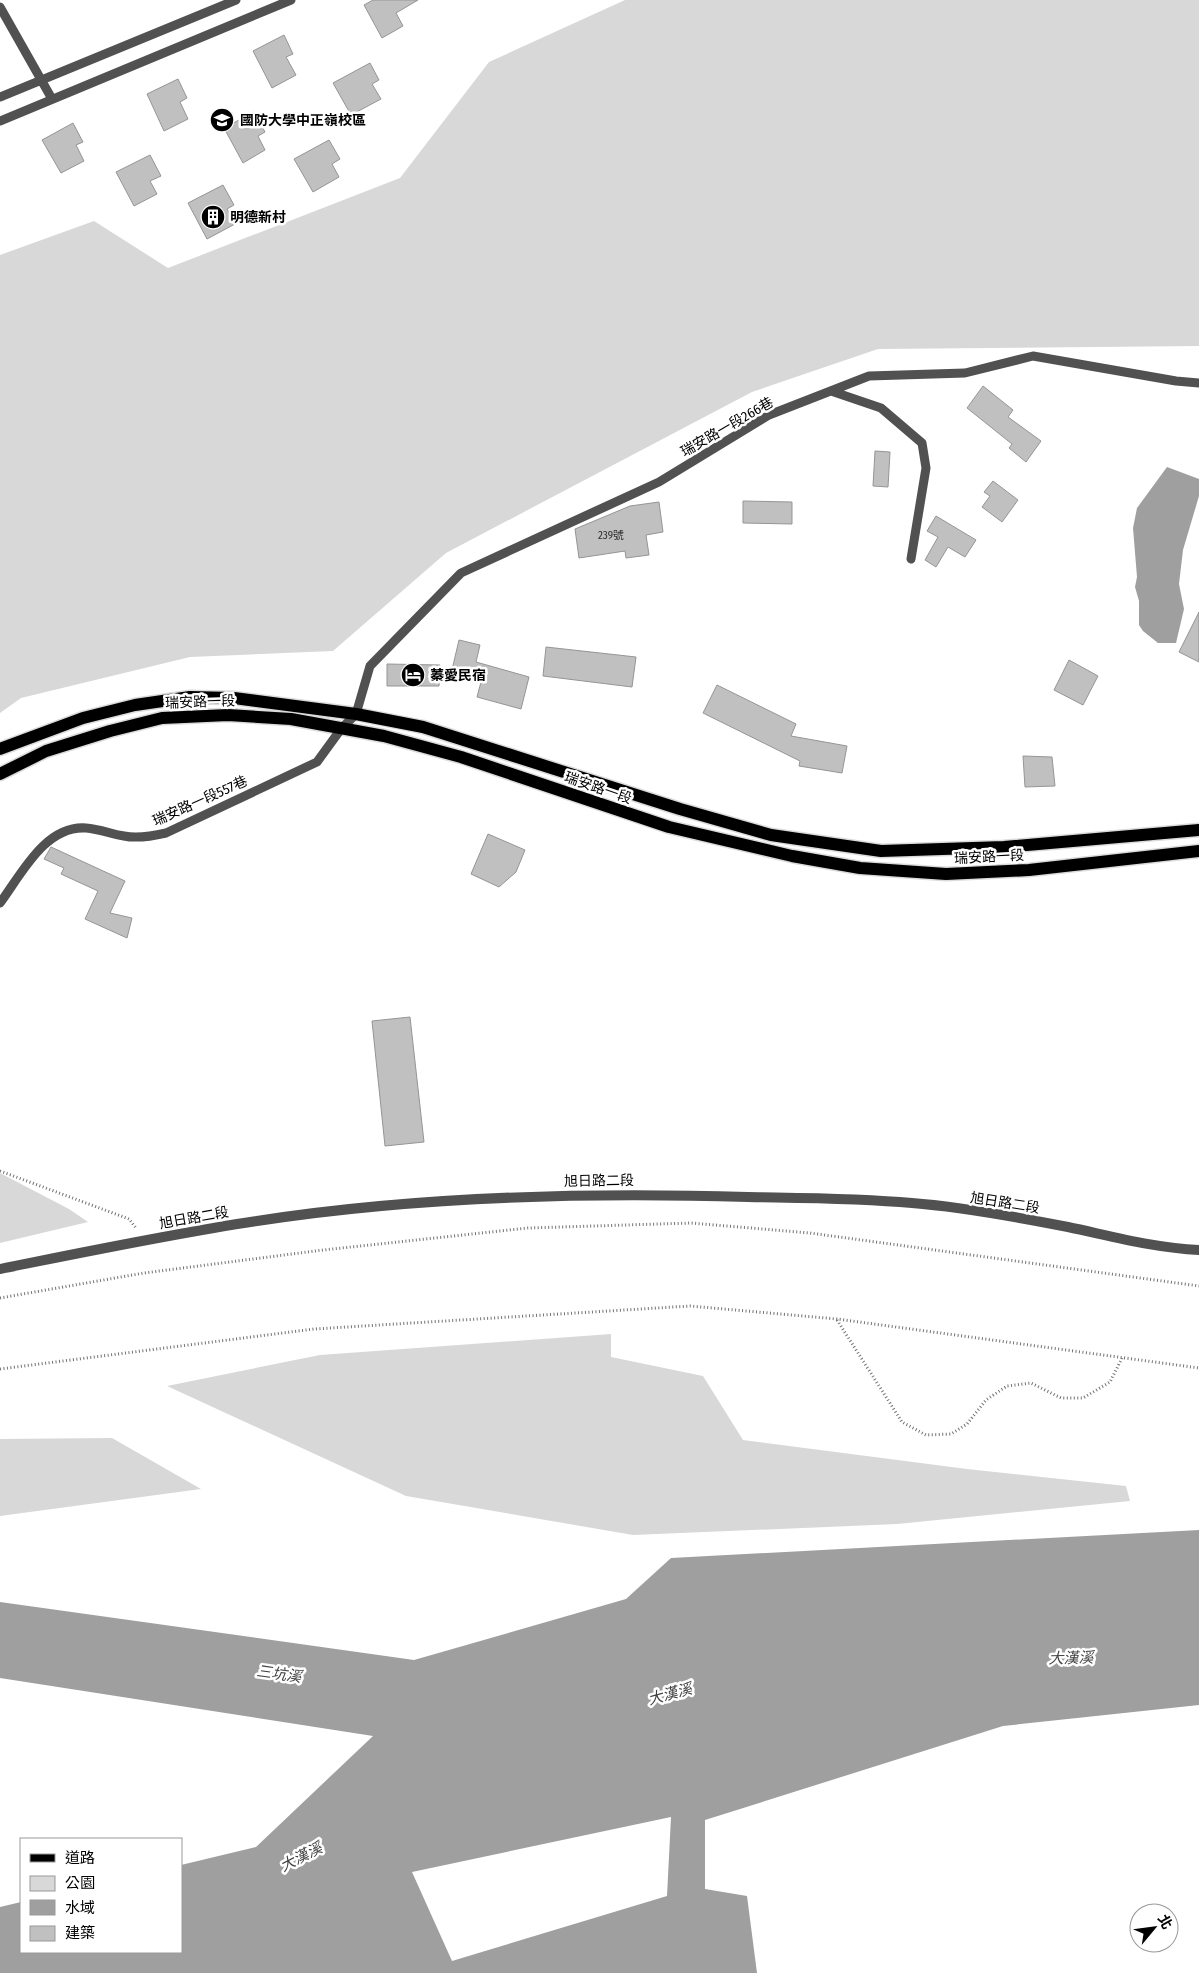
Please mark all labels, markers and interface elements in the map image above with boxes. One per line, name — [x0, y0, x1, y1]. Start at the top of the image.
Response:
school or university icon: 國防大學中正嶺校區 — [209, 107, 235, 133]
place label: 國防大學中正嶺校區 — [240, 112, 366, 129]
building icon: 明德新村 — [200, 204, 226, 230]
place label: 明德新村 — [230, 209, 286, 226]
street label: 瑞安路一段266巷 — [678, 394, 776, 460]
house number: 239號 — [598, 529, 624, 542]
hotel icon: 蓁愛民宿 — [400, 662, 426, 688]
place label: 蓁愛民宿 — [430, 667, 486, 684]
street label: 瑞安路一段 — [165, 692, 235, 712]
street label: 瑞安路一段 — [562, 769, 634, 807]
street label: 瑞安路一段557巷 — [150, 772, 250, 830]
street label: 瑞安路一段 — [954, 847, 1024, 867]
street label: 旭日路二段 — [564, 1172, 634, 1190]
street label: 旭日路二段 — [969, 1189, 1041, 1217]
street label: 旭日路二段 — [158, 1204, 230, 1232]
water label: 大漢溪 — [1048, 1649, 1096, 1667]
water label: 三坑溪 — [255, 1662, 305, 1686]
water label: 大漢溪 — [646, 1679, 696, 1709]
legend — [20, 1838, 182, 1953]
water label: 大漢溪 — [277, 1838, 327, 1875]
text: 道路 — [65, 1849, 95, 1867]
text: 公園 — [65, 1874, 95, 1892]
text: 水域 — [65, 1899, 95, 1917]
north arrow — [1129, 1903, 1179, 1953]
text: 北 — [1154, 1912, 1176, 1932]
text: 建築 — [65, 1924, 95, 1942]

